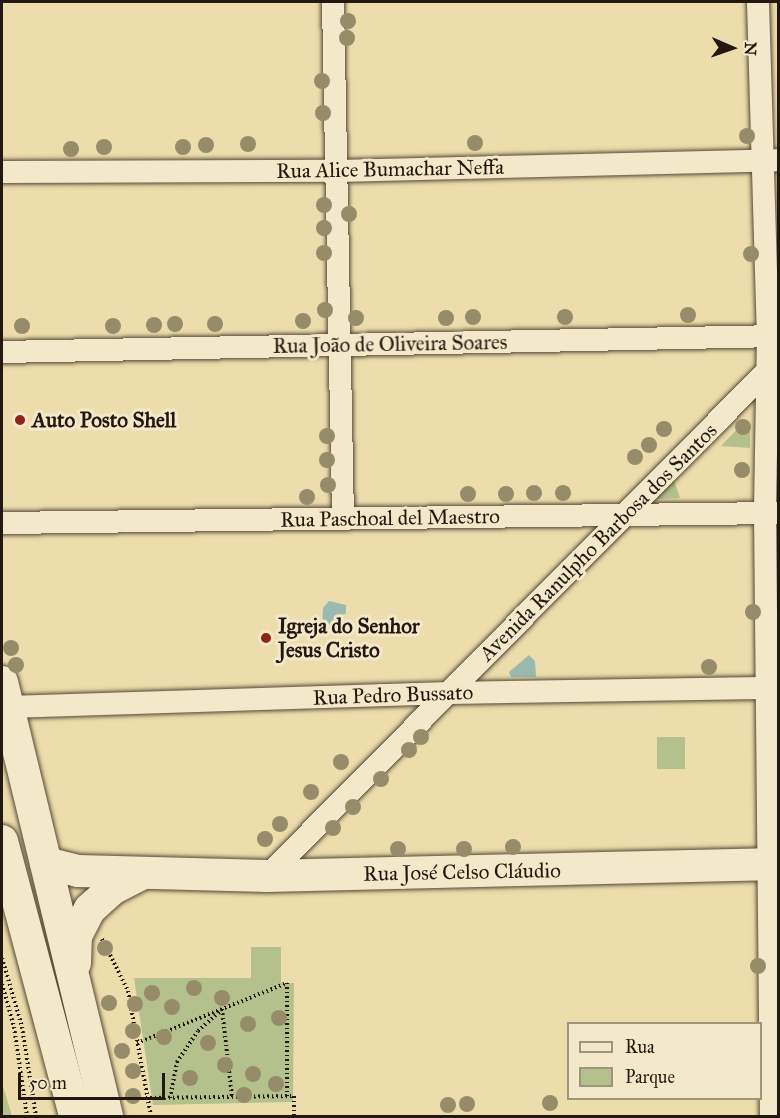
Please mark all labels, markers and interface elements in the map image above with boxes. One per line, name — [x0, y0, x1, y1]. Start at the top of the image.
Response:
north arrow — [702, 18, 762, 78]
text: N — [741, 42, 760, 56]
street label: Rua Alice Bumachar Neffa — [276, 154, 504, 184]
street label: Rua João de Oliveira Soares — [273, 329, 507, 359]
place label: Auto Posto Shell — [32, 407, 176, 433]
marker: Auto Posto Shell — [13, 413, 27, 427]
street label: Avenida Ranulpho Barbosa dos Santos — [474, 418, 722, 666]
street label: Rua Paschoal del Maestro — [280, 503, 500, 533]
place label: Igreja do Senhor Jesus Cristo — [278, 613, 420, 663]
marker: Igreja do Senhor Jesus Cristo — [259, 631, 273, 645]
street label: Rua Pedro Bussato — [312, 680, 474, 710]
street label: Rua José Celso Cláudio — [363, 858, 561, 886]
legend — [567, 1022, 762, 1100]
text: Rua — [625, 1036, 655, 1058]
scale bar — [21, 1061, 168, 1099]
text: Parque — [625, 1066, 675, 1088]
text: 50 m — [29, 1072, 67, 1094]

